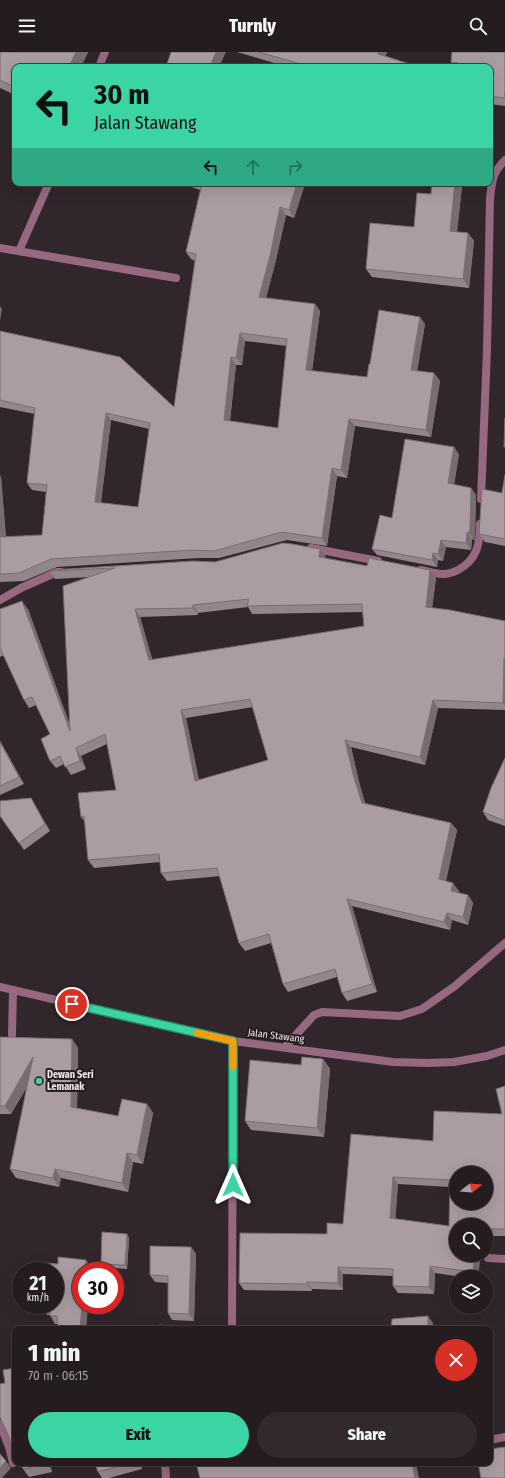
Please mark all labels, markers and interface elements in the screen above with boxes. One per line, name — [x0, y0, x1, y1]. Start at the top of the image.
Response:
icon: menu — [16, 15, 38, 37]
text: Turnly — [229, 15, 276, 37]
icon: search — [467, 15, 489, 37]
text: 30 m — [94, 78, 150, 111]
icon: left — [28, 80, 80, 132]
text: Jalan Stawang — [94, 112, 197, 134]
icon: left — [200, 156, 222, 178]
icon: ahead — [242, 156, 264, 178]
icon: right — [284, 156, 306, 178]
pin — [55, 987, 89, 1021]
icon: arrive — [61, 993, 83, 1015]
street label: Jalan Stawang — [247, 1027, 305, 1045]
place label: Dewan Seri Lemanak — [47, 1069, 94, 1093]
marker: Dewan Seri Lemanak — [34, 1076, 44, 1086]
position arrow — [212, 1164, 254, 1206]
north arrow — [449, 1166, 493, 1210]
map controls — [449, 1166, 493, 1314]
button: search — [449, 1218, 493, 1262]
speed limit sign: 30 — [72, 1262, 124, 1314]
button: layers — [449, 1270, 493, 1314]
text: 21 — [29, 1271, 47, 1295]
text: km/h — [27, 1292, 49, 1304]
text: 1 min — [28, 1339, 80, 1367]
button: close — [435, 1339, 477, 1381]
text: 70 m · 06:15 — [28, 1368, 88, 1383]
button: Exit — [28, 1412, 249, 1458]
button: Share — [257, 1412, 477, 1458]

